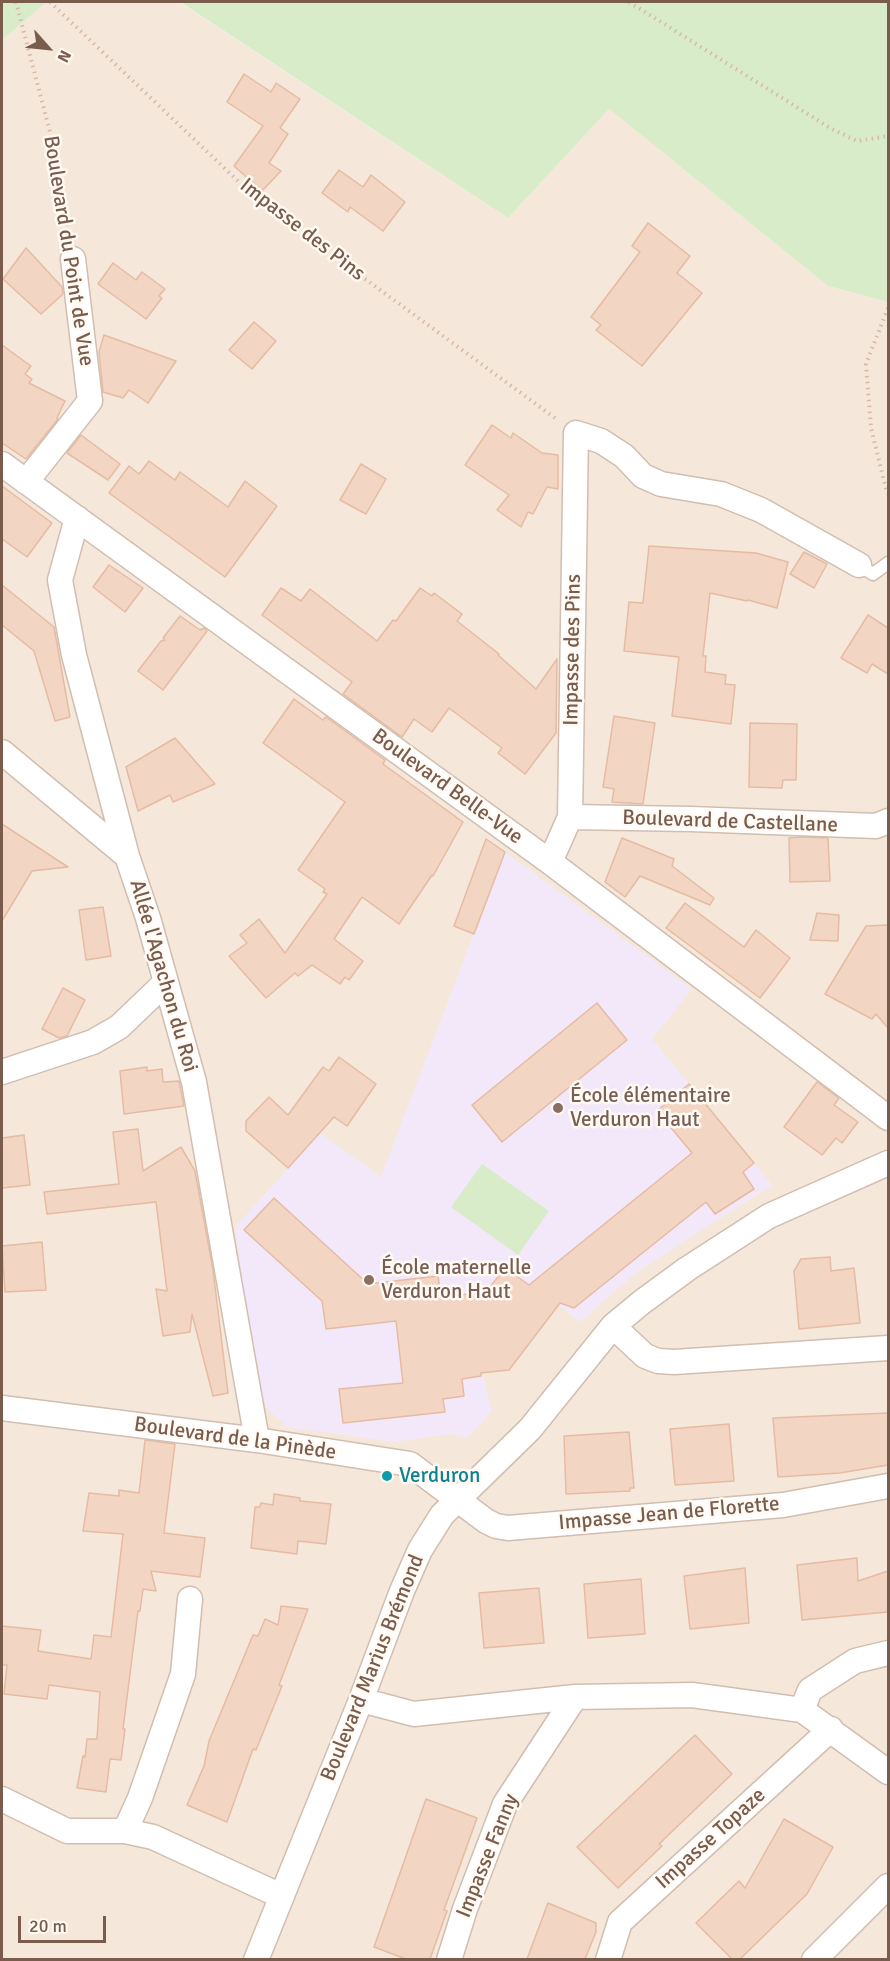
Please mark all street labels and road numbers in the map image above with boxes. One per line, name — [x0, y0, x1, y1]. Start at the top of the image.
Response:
street label: Boulevard du Point de Vue — [37, 134, 99, 368]
street label: Impasse des Pins — [234, 173, 370, 287]
street label: Impasse des Pins — [559, 574, 587, 726]
street label: Boulevard Belle-Vue — [367, 724, 527, 850]
street label: Boulevard de Castellane — [622, 806, 838, 838]
street label: Allée l'Agachon du Roi — [123, 877, 203, 1075]
street label: Boulevard de la Pinède — [132, 1412, 338, 1466]
street label: Impasse Jean de Florette — [557, 1492, 781, 1536]
street label: Boulevard Marius Brémond — [316, 1551, 430, 1785]
street label: Impasse Topaze — [651, 1783, 771, 1895]
street label: Impasse Fanny — [452, 1790, 524, 1922]

